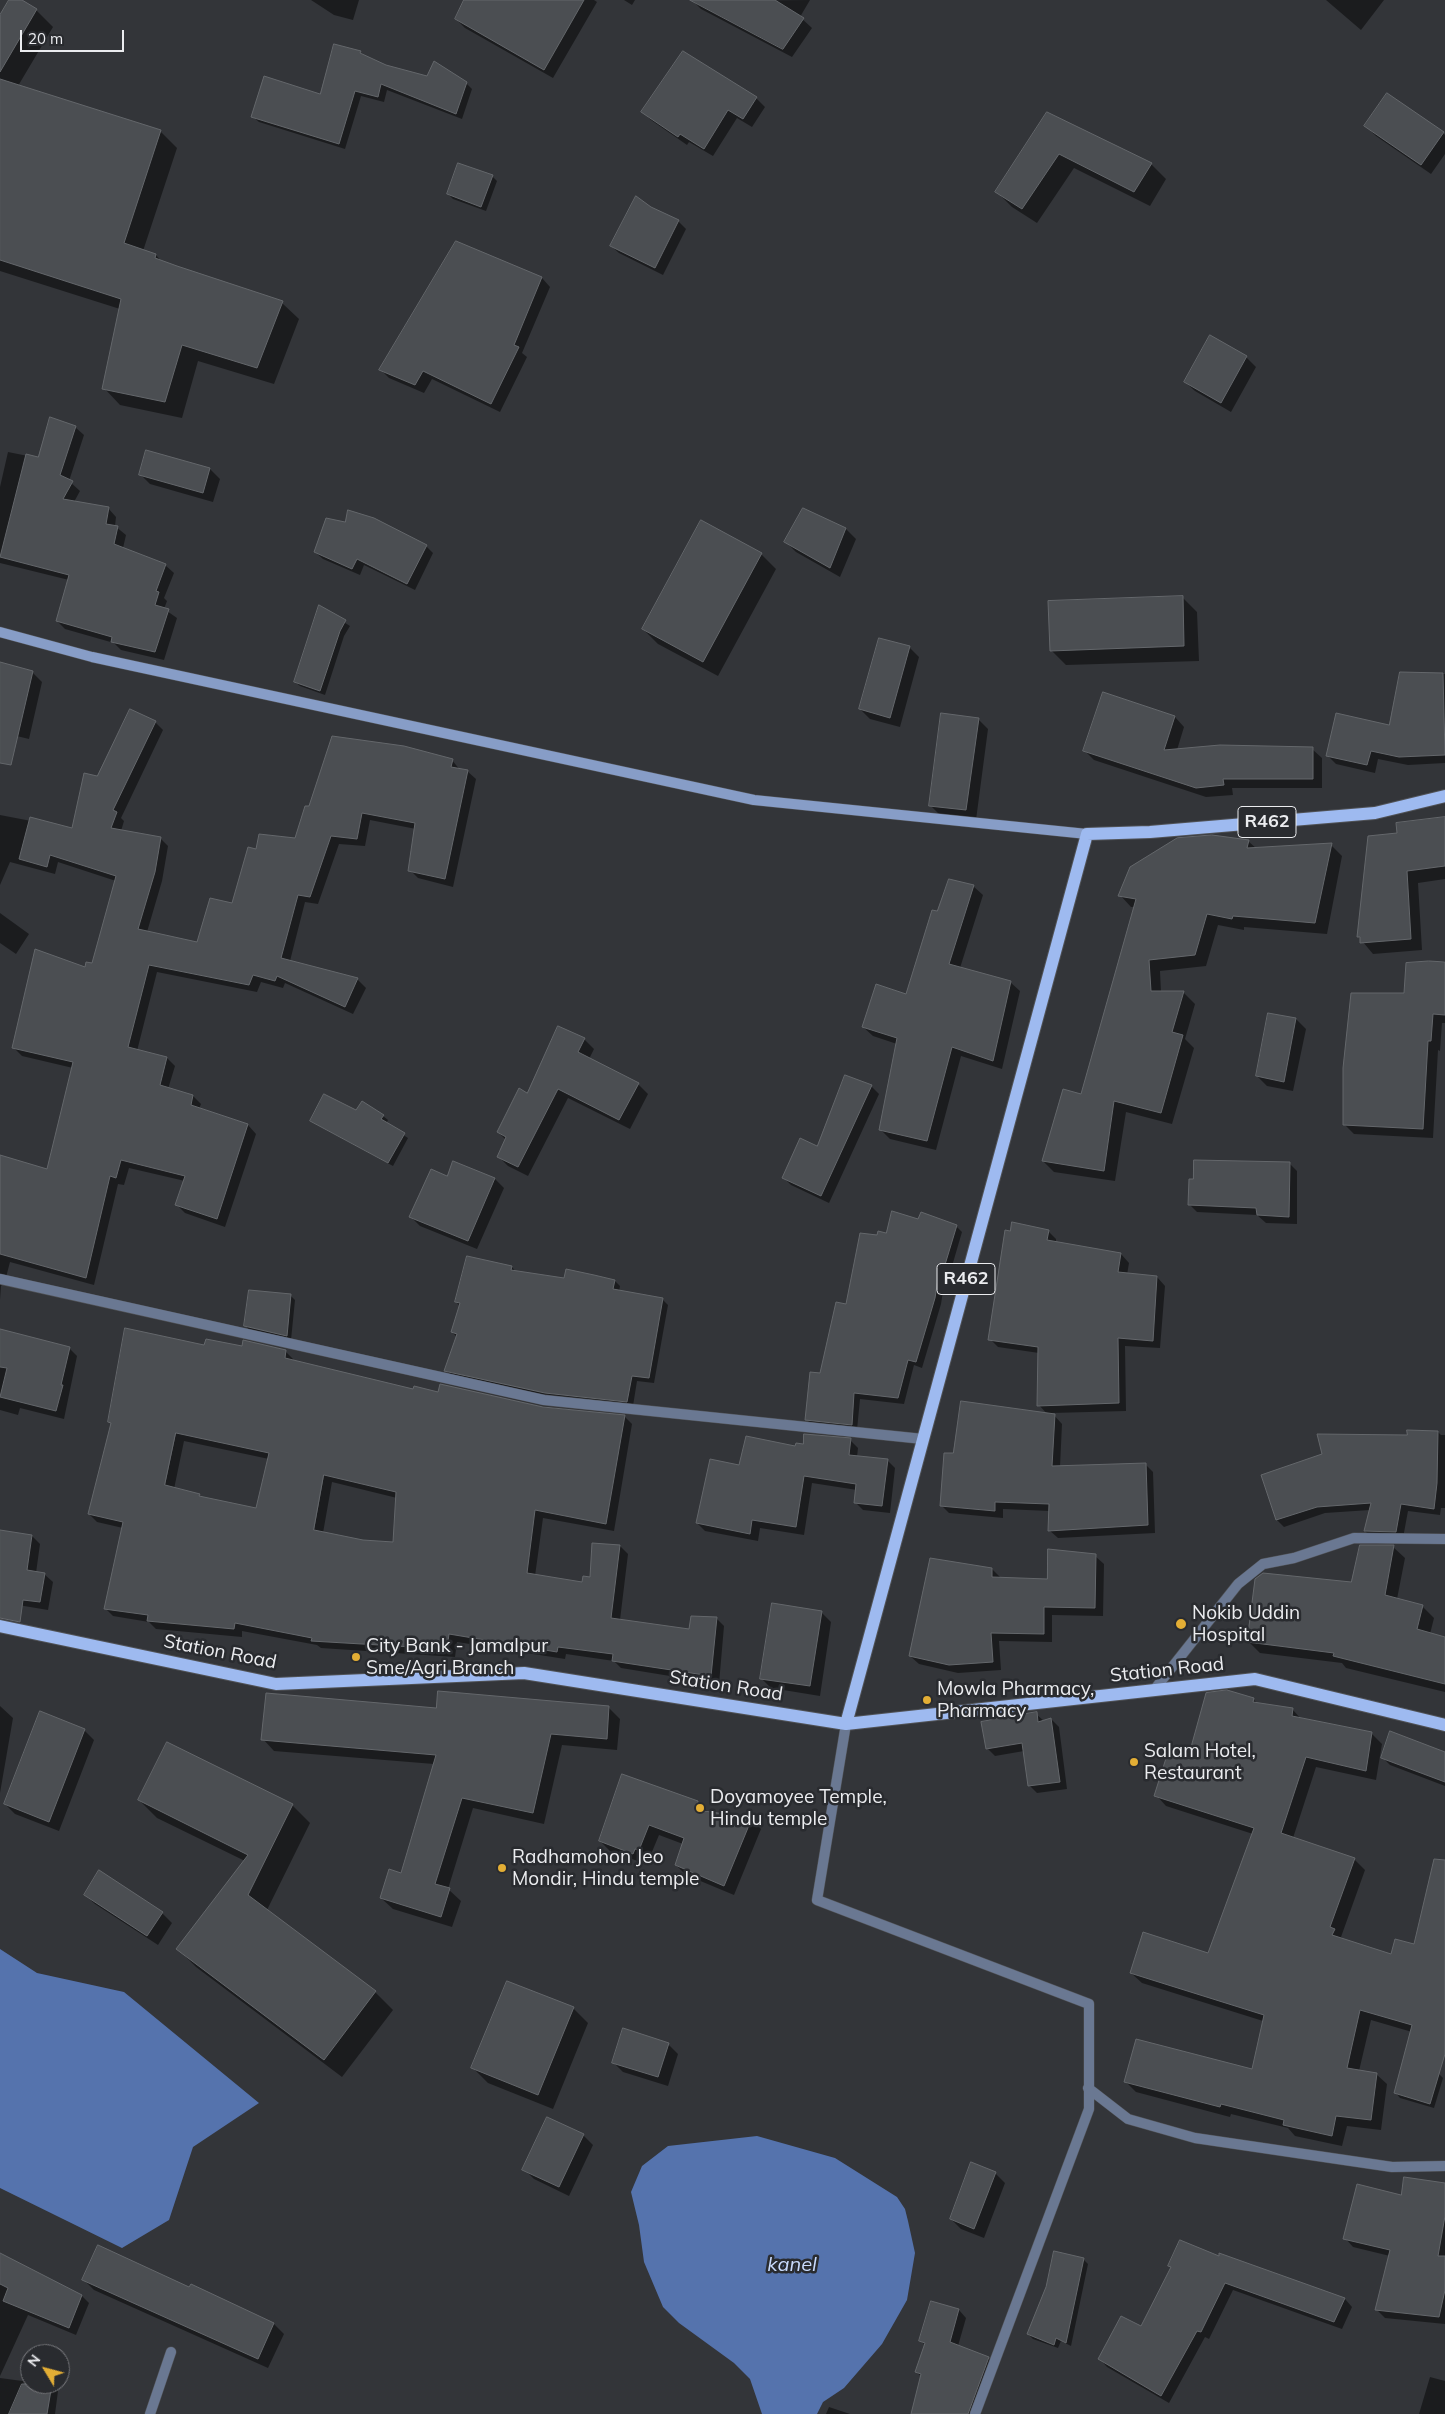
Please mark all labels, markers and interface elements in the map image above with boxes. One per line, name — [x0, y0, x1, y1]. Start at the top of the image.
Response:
scale bar — [22, 20, 126, 52]
text: 20 m — [28, 29, 63, 48]
road number: R462 — [1238, 806, 1296, 838]
road number: R462 — [937, 1264, 995, 1295]
place label: Nokib Uddin Hospital — [1192, 1602, 1300, 1646]
marker: Nokib Uddin Hospital — [1174, 1617, 1188, 1631]
street label: Station Road — [162, 1630, 278, 1674]
place label: City Bank - Jamalpur Sme/Agri Branch — [366, 1635, 548, 1679]
marker: City Bank - Jamalpur Sme/Agri Branch — [350, 1651, 362, 1663]
street label: Station Road — [1109, 1653, 1225, 1687]
street label: Station Road — [668, 1666, 784, 1706]
place label: Mowla Pharmacy, Pharmacy — [937, 1678, 1094, 1722]
marker: Mowla Pharmacy, Pharmacy — [921, 1694, 933, 1706]
place label: Salam Hotel, Restaurant — [1144, 1740, 1256, 1784]
marker: Salam Hotel, Restaurant — [1128, 1756, 1140, 1768]
place label: Doyamoyee Temple, Hindu temple — [710, 1786, 887, 1830]
marker: Doyamoyee Temple, Hindu temple — [694, 1802, 706, 1814]
place label: Radhamohon Jeo Mondir, Hindu temple — [512, 1846, 699, 1890]
marker: Radhamohon Jeo Mondir, Hindu temple — [496, 1862, 508, 1874]
water label: kanel — [767, 2253, 817, 2277]
north arrow — [20, 2344, 70, 2394]
text: N — [23, 2351, 44, 2370]

